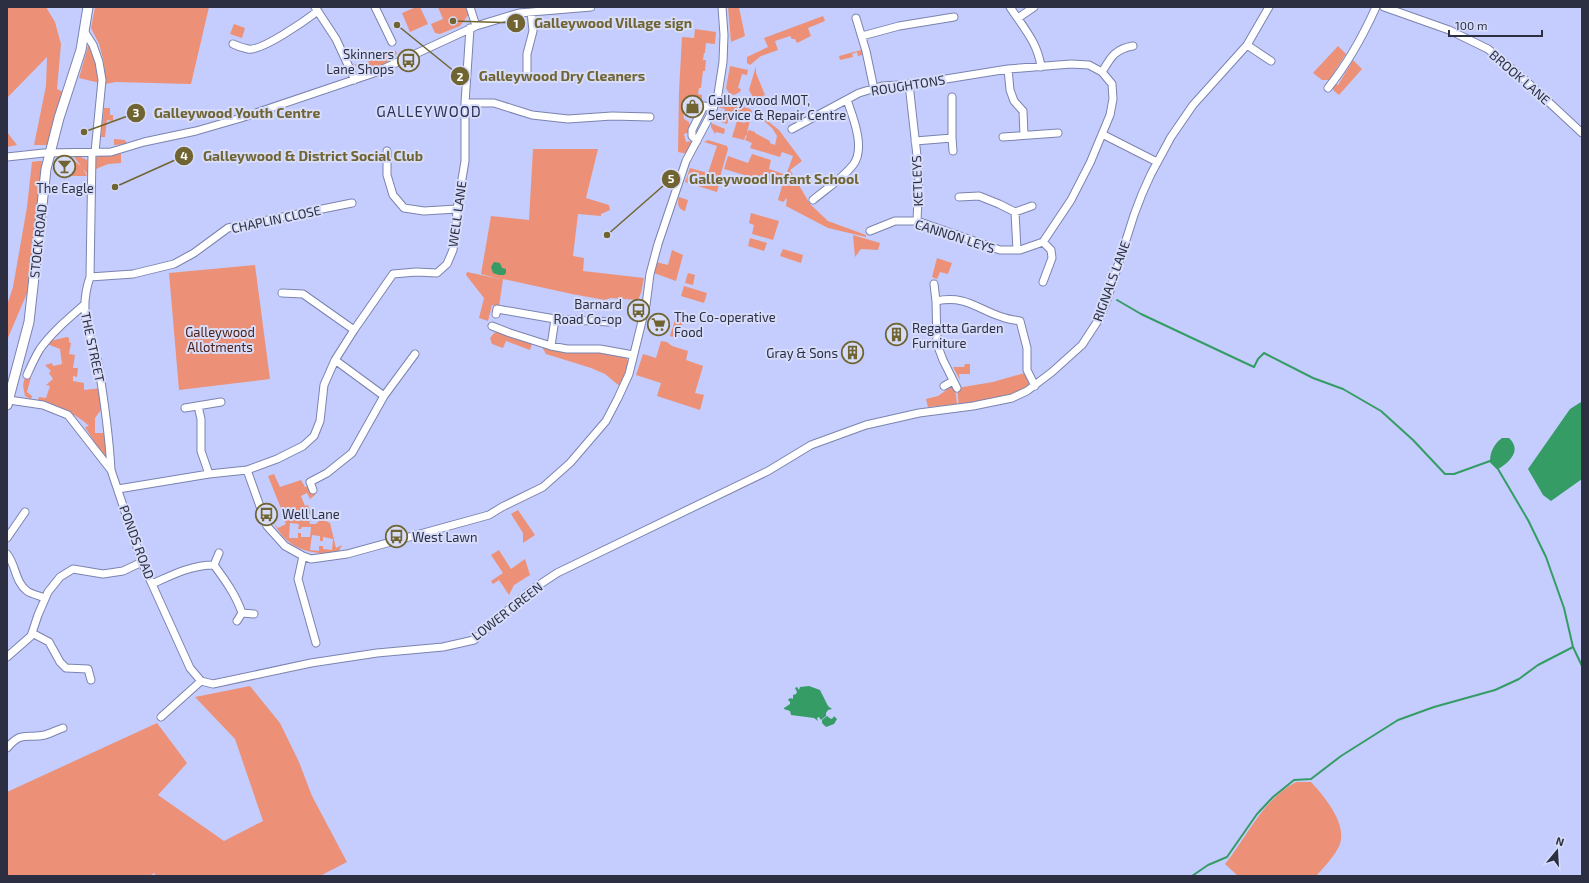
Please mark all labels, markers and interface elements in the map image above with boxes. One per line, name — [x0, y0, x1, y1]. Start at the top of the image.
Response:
callout: Galleywood Village sign — [506, 10, 700, 36]
scale bar — [1449, 12, 1542, 38]
text: Galleywood Village sign — [534, 14, 692, 31]
text: 1 — [513, 16, 519, 30]
text: 100 m — [1455, 18, 1487, 32]
place label: Skinners Lane Shops — [326, 46, 394, 77]
street label: BROOK LANE — [1486, 46, 1554, 108]
bus stop icon: Skinners Lane Shops — [396, 48, 422, 74]
callout: Galleywood Dry Cleaners — [450, 63, 653, 89]
text: Galleywood Dry Cleaners — [479, 67, 645, 84]
text: 2 — [457, 69, 464, 83]
street label: ROUGHTONS — [870, 71, 946, 99]
place label: Galleywood MOT, Service & Repair Centre — [708, 92, 846, 123]
shop icon: Galleywood MOT, Service & Repair Centre — [679, 94, 705, 120]
callout: Galleywood Youth Centre — [126, 100, 329, 126]
district label: GALLEYWOOD — [376, 102, 482, 120]
text: Galleywood Youth Centre — [154, 104, 320, 121]
text: 3 — [133, 105, 140, 119]
callout: Galleywood & District Social Club — [174, 143, 431, 169]
text: Galleywood & District Social Club — [203, 147, 423, 164]
text: 4 — [180, 148, 188, 162]
bar icon: The Eagle — [52, 153, 78, 179]
street label: KETLEYS — [908, 155, 926, 207]
callout: Galleywood Infant School — [661, 166, 866, 192]
text: Galleywood Infant School — [689, 170, 859, 187]
text: 5 — [668, 171, 675, 185]
place label: The Eagle — [36, 180, 94, 196]
street label: WELL LANE — [444, 180, 470, 248]
street label: CHAPLIN CLOSE — [230, 202, 322, 236]
street label: STOCK ROAD — [26, 203, 50, 279]
street label: CANNON LEYS — [913, 216, 997, 256]
street label: RIGNALS LANE — [1089, 238, 1133, 324]
place label: Barnard Road Co-op — [554, 296, 622, 327]
bus stop icon: Barnard Road Co-op — [625, 298, 651, 324]
place label: The Co-operative Food — [674, 309, 776, 340]
street label: THE STREET — [78, 310, 108, 384]
supermarket icon: The Co-operative Food — [645, 311, 671, 337]
place label: Regatta Garden Furniture — [912, 320, 1004, 351]
building icon: Regatta Garden Furniture — [884, 322, 910, 348]
park label: Galleywood Allotments — [185, 324, 255, 355]
building icon: Gray & Sons — [840, 340, 866, 366]
place label: Gray & Sons — [766, 345, 838, 361]
bus stop icon: Well Lane — [253, 501, 279, 527]
street label: PONDS ROAD — [116, 503, 158, 581]
place label: Well Lane — [282, 506, 340, 522]
bus stop icon: West Lawn — [383, 524, 409, 550]
place label: West Lawn — [412, 529, 478, 545]
street label: LOWER GREEN — [468, 578, 546, 644]
north arrow — [1537, 831, 1577, 871]
text: N — [1554, 834, 1566, 848]

